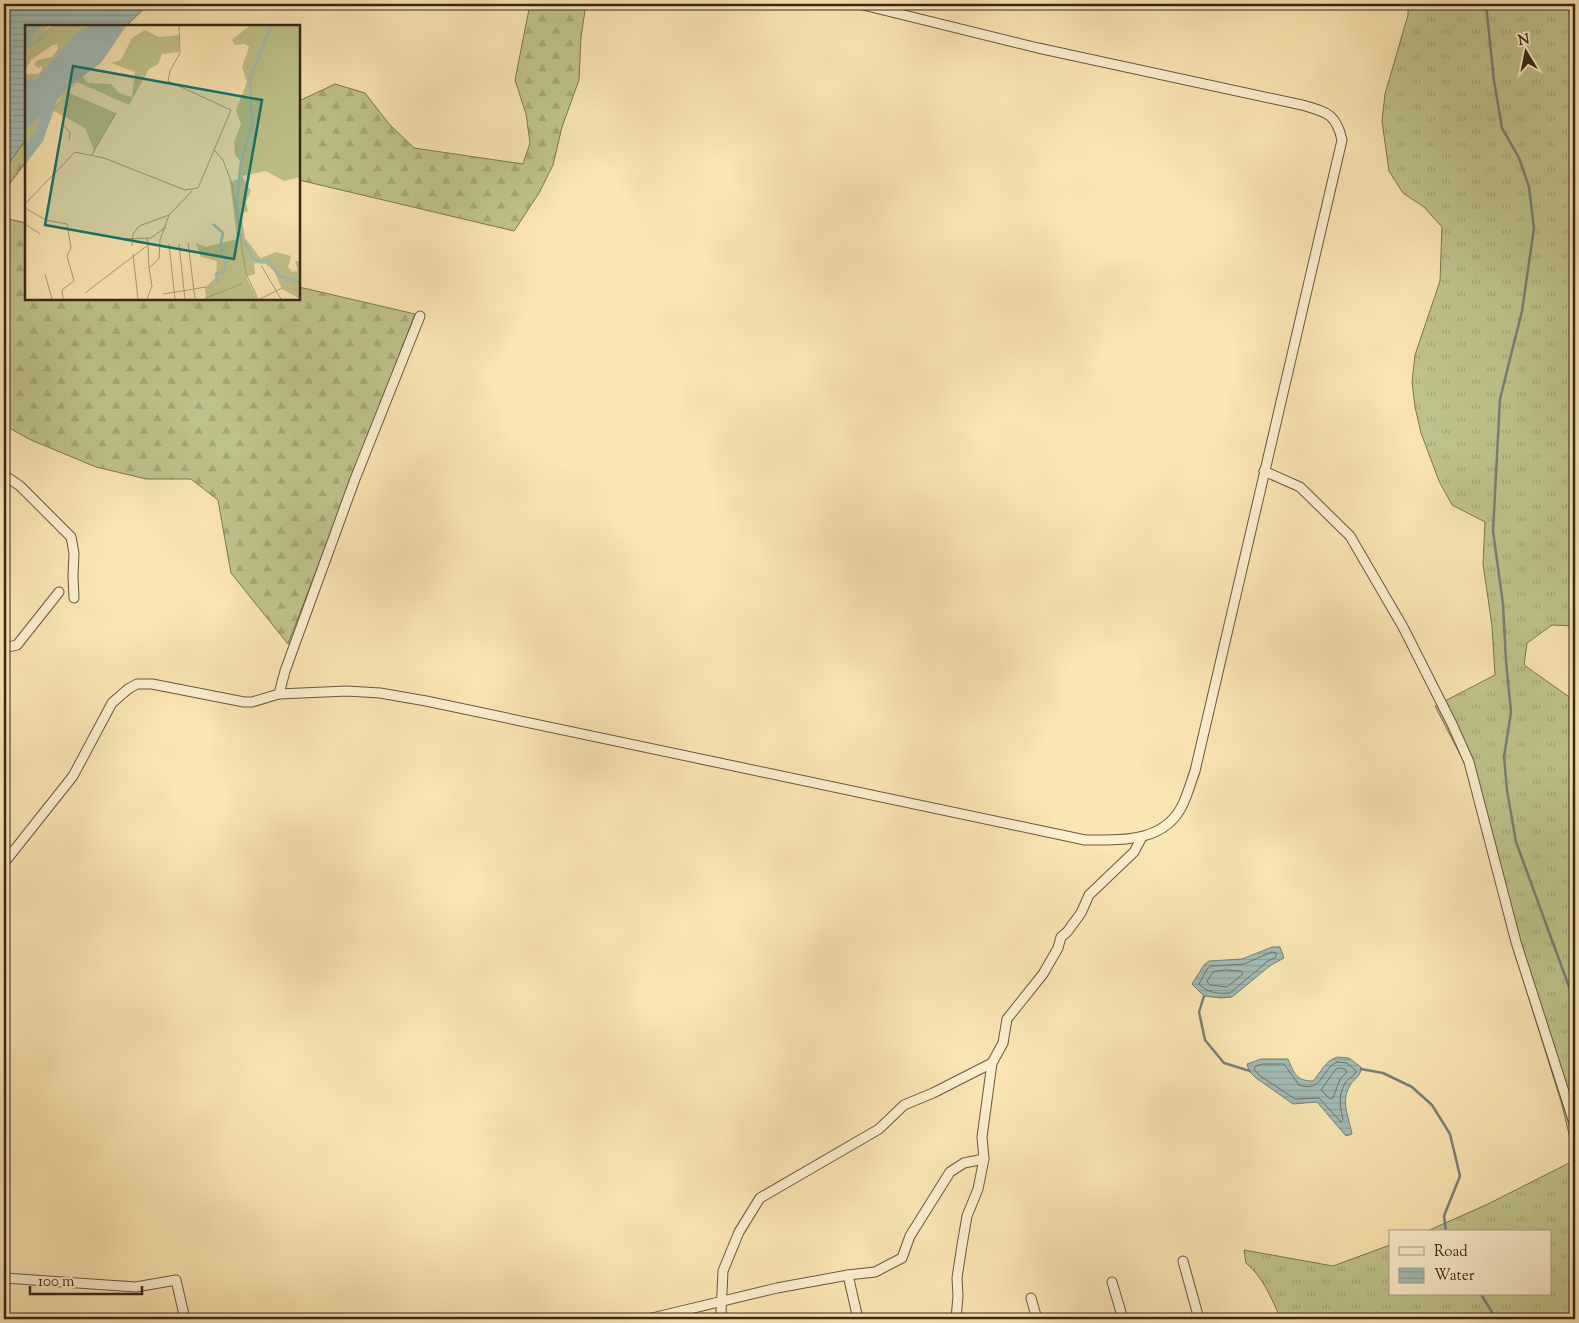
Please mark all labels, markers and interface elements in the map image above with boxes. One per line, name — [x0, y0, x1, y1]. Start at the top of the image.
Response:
inset map — [25, 25, 300, 300]
north arrow — [1502, 28, 1552, 78]
text: N — [1517, 30, 1531, 52]
legend — [1389, 1230, 1552, 1296]
text: Road — [1434, 1242, 1468, 1263]
scale bar — [30, 1263, 142, 1295]
text: Water — [1434, 1266, 1475, 1287]
text: 100 m — [38, 1272, 75, 1293]

